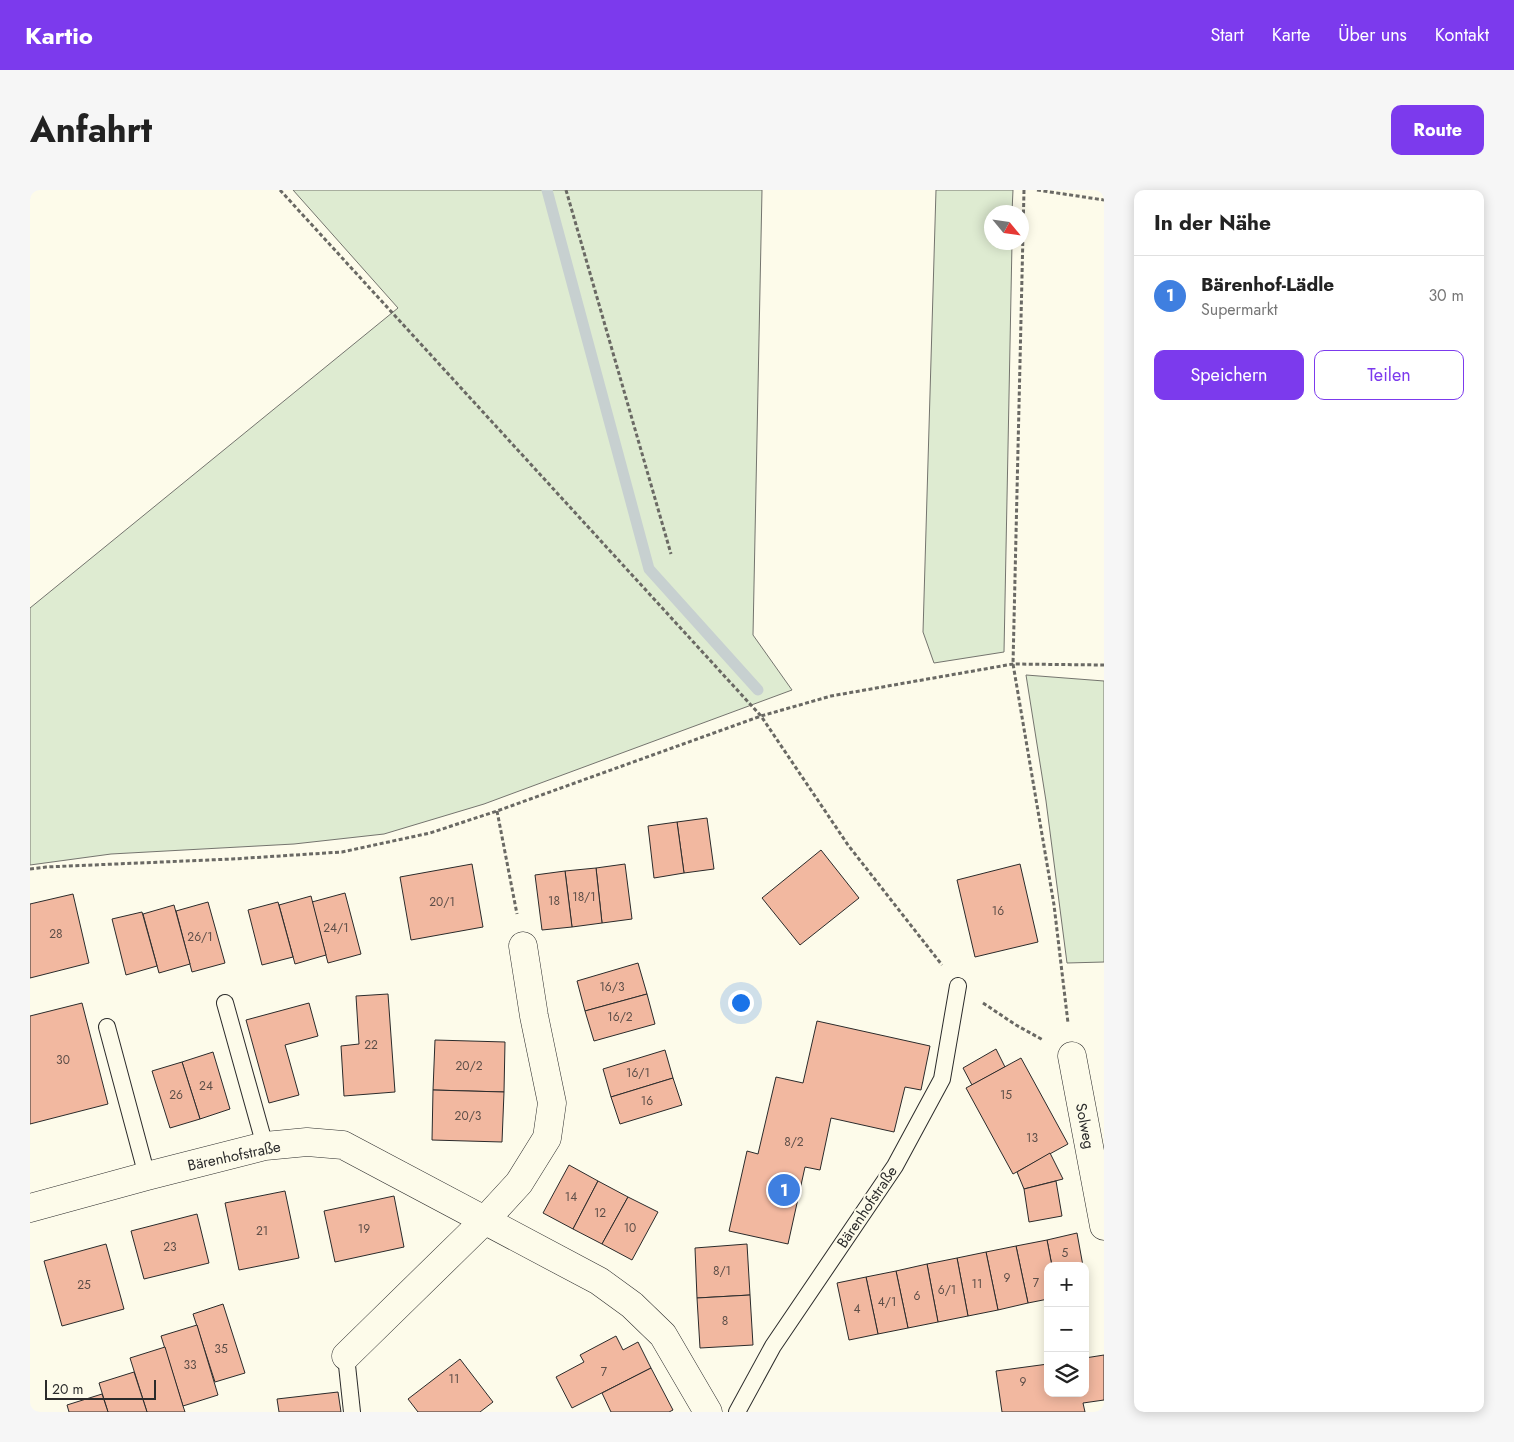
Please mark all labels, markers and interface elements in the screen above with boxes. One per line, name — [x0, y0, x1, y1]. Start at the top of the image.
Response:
text: Kartio — [25, 18, 93, 53]
text: Start — [1210, 22, 1244, 48]
text: Karte — [1272, 22, 1310, 48]
text: Über uns — [1338, 22, 1407, 48]
text: Kontakt — [1435, 22, 1489, 48]
text: Anfahrt — [30, 105, 152, 155]
button: Route — [1391, 105, 1484, 155]
north arrow — [984, 205, 1029, 250]
text: In der Nähe — [1154, 208, 1271, 238]
text: Bärenhof-Lädle — [1201, 271, 1334, 298]
text: 1 — [1166, 284, 1174, 307]
text: 30 m — [1428, 284, 1464, 307]
text: Supermarkt — [1201, 298, 1278, 321]
button: Speichern — [1154, 350, 1304, 400]
button: Teilen — [1314, 350, 1464, 400]
house number: 18/1 — [572, 888, 596, 906]
house number: 18 — [548, 892, 560, 910]
house number: 20/1 — [429, 893, 455, 911]
house number: 16 — [992, 902, 1004, 920]
house number: 24/1 — [323, 919, 349, 937]
house number: 28 — [49, 925, 63, 943]
house number: 26/1 — [187, 928, 213, 946]
house number: 16/3 — [599, 978, 625, 996]
your location — [728, 990, 754, 1016]
house number: 16/2 — [607, 1008, 633, 1026]
house number: 22 — [364, 1036, 378, 1054]
house number: 30 — [56, 1051, 70, 1069]
house number: 20/2 — [455, 1057, 483, 1075]
house number: 16/1 — [626, 1064, 650, 1082]
house number: 24 — [199, 1077, 213, 1095]
house number: 26 — [169, 1086, 183, 1104]
house number: 15 — [1000, 1086, 1012, 1104]
house number: 16 — [641, 1092, 653, 1110]
street label: Solweg — [1070, 1101, 1100, 1151]
house number: 20/3 — [455, 1107, 482, 1125]
house number: 13 — [1026, 1129, 1038, 1147]
house number: 8/2 — [784, 1133, 804, 1151]
street label: Bärenhofstraße — [185, 1135, 283, 1177]
street label: Bärenhofstraße — [831, 1161, 903, 1252]
pin: 1 — [768, 1171, 800, 1209]
house number: 14 — [565, 1188, 577, 1206]
house number: 12 — [594, 1204, 606, 1222]
house number: 10 — [624, 1219, 636, 1237]
house number: 19 — [358, 1220, 370, 1238]
house number: 21 — [256, 1222, 268, 1240]
house number: 23 — [163, 1238, 177, 1256]
house number: 5 — [1062, 1244, 1069, 1262]
house number: 8/1 — [713, 1262, 731, 1280]
map controls — [1044, 1262, 1089, 1397]
button: + — [1044, 1262, 1089, 1307]
house number: 9 — [1004, 1269, 1011, 1287]
house number: 7 — [1033, 1274, 1040, 1292]
house number: 11 — [972, 1275, 982, 1293]
house number: 25 — [77, 1276, 91, 1294]
house number: 6/1 — [938, 1281, 956, 1299]
house number: 6 — [914, 1287, 921, 1305]
house number: 4/1 — [878, 1293, 896, 1311]
house number: 4 — [854, 1300, 861, 1318]
button: − — [1044, 1307, 1089, 1352]
house number: 8 — [722, 1312, 728, 1330]
house number: 35 — [214, 1340, 228, 1358]
button: layers — [1044, 1352, 1089, 1397]
house number: 33 — [183, 1356, 197, 1374]
house number: 7 — [601, 1363, 608, 1381]
house number: 11 — [449, 1370, 459, 1388]
house number: 9 — [1020, 1373, 1027, 1391]
scale bar — [45, 1377, 156, 1400]
text: 20 m — [52, 1379, 84, 1399]

